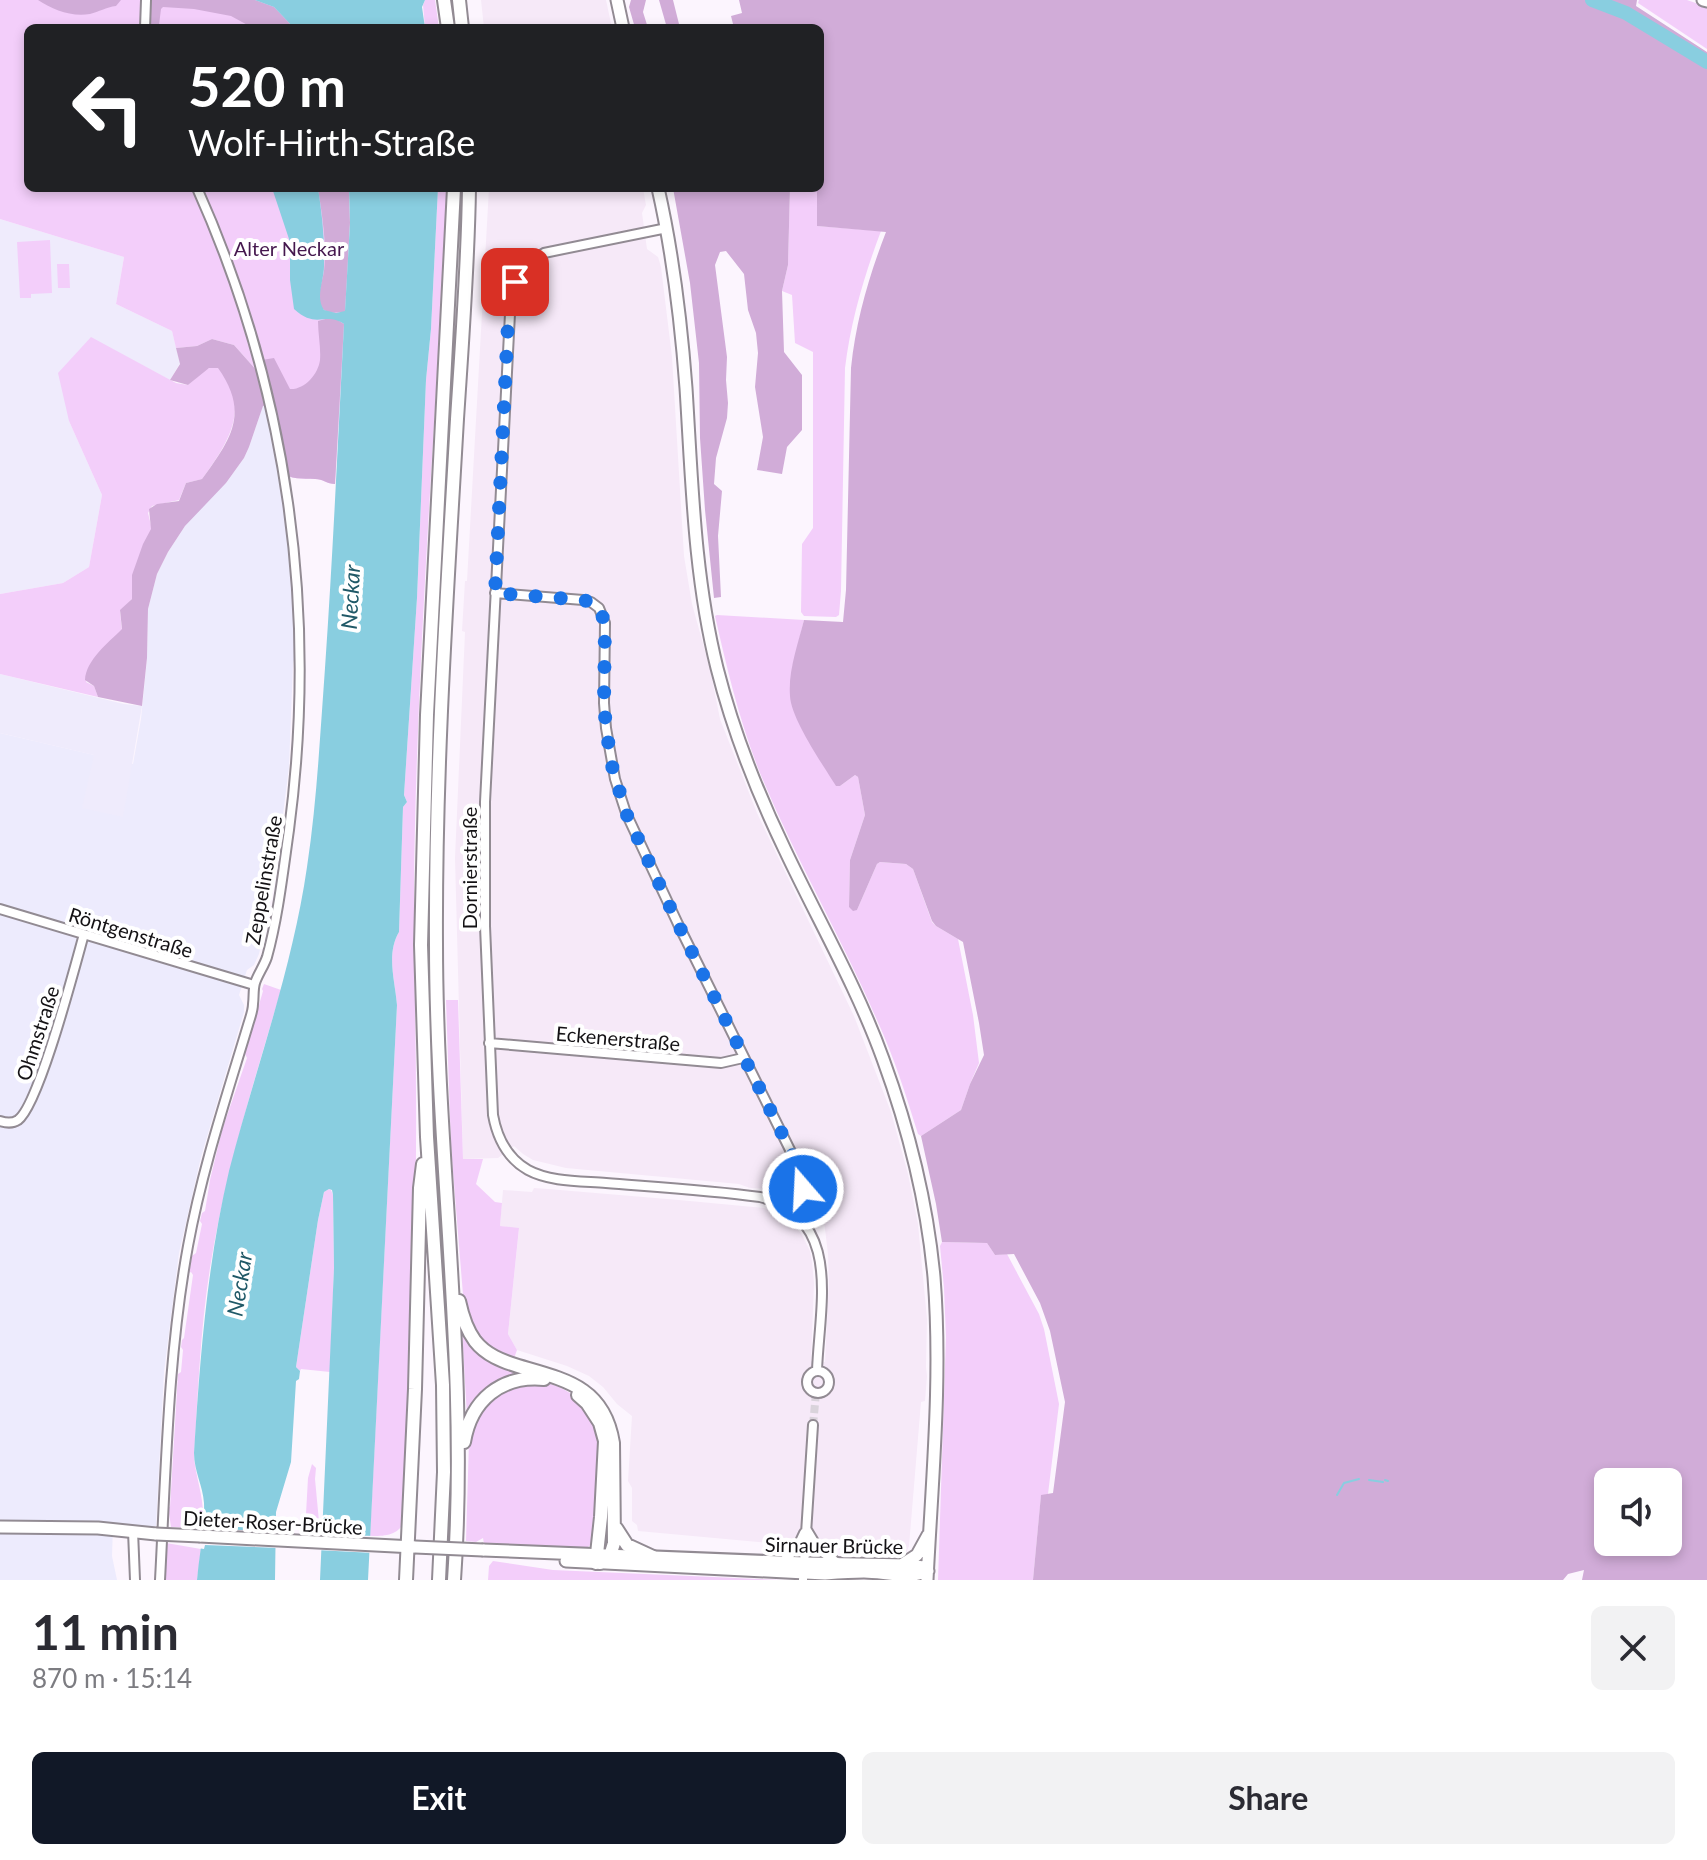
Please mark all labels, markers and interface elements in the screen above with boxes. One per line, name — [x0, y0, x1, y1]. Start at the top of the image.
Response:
text: 520 m — [188, 52, 346, 119]
icon: left — [56, 56, 160, 160]
text: Wolf-Hirth-Straße — [188, 120, 475, 164]
park label: Alter Neckar — [234, 236, 345, 260]
pin — [481, 248, 549, 316]
icon: arrive — [493, 260, 537, 304]
water label: Neckar — [335, 564, 365, 630]
street label: Dornierstraße — [457, 807, 481, 929]
street label: Zeppelinstraße — [240, 813, 286, 947]
street label: Röntgenstraße — [66, 902, 196, 962]
street label: Ohmstraße — [10, 982, 64, 1084]
street label: Eckenerstraße — [555, 1021, 681, 1055]
position arrow — [761, 1147, 845, 1231]
water label: Neckar — [221, 1250, 257, 1318]
map controls — [1594, 1468, 1682, 1556]
button: sound — [1594, 1468, 1682, 1556]
street label: Dieter-Roser-Brücke — [183, 1505, 363, 1539]
street label: Sirnauer Brücke — [765, 1532, 903, 1558]
text: 11 min — [32, 1603, 179, 1660]
button: close — [1591, 1606, 1675, 1690]
text: 870 m · 15:14 — [32, 1662, 192, 1694]
button: Exit — [32, 1752, 846, 1844]
button: Share — [862, 1752, 1675, 1844]

